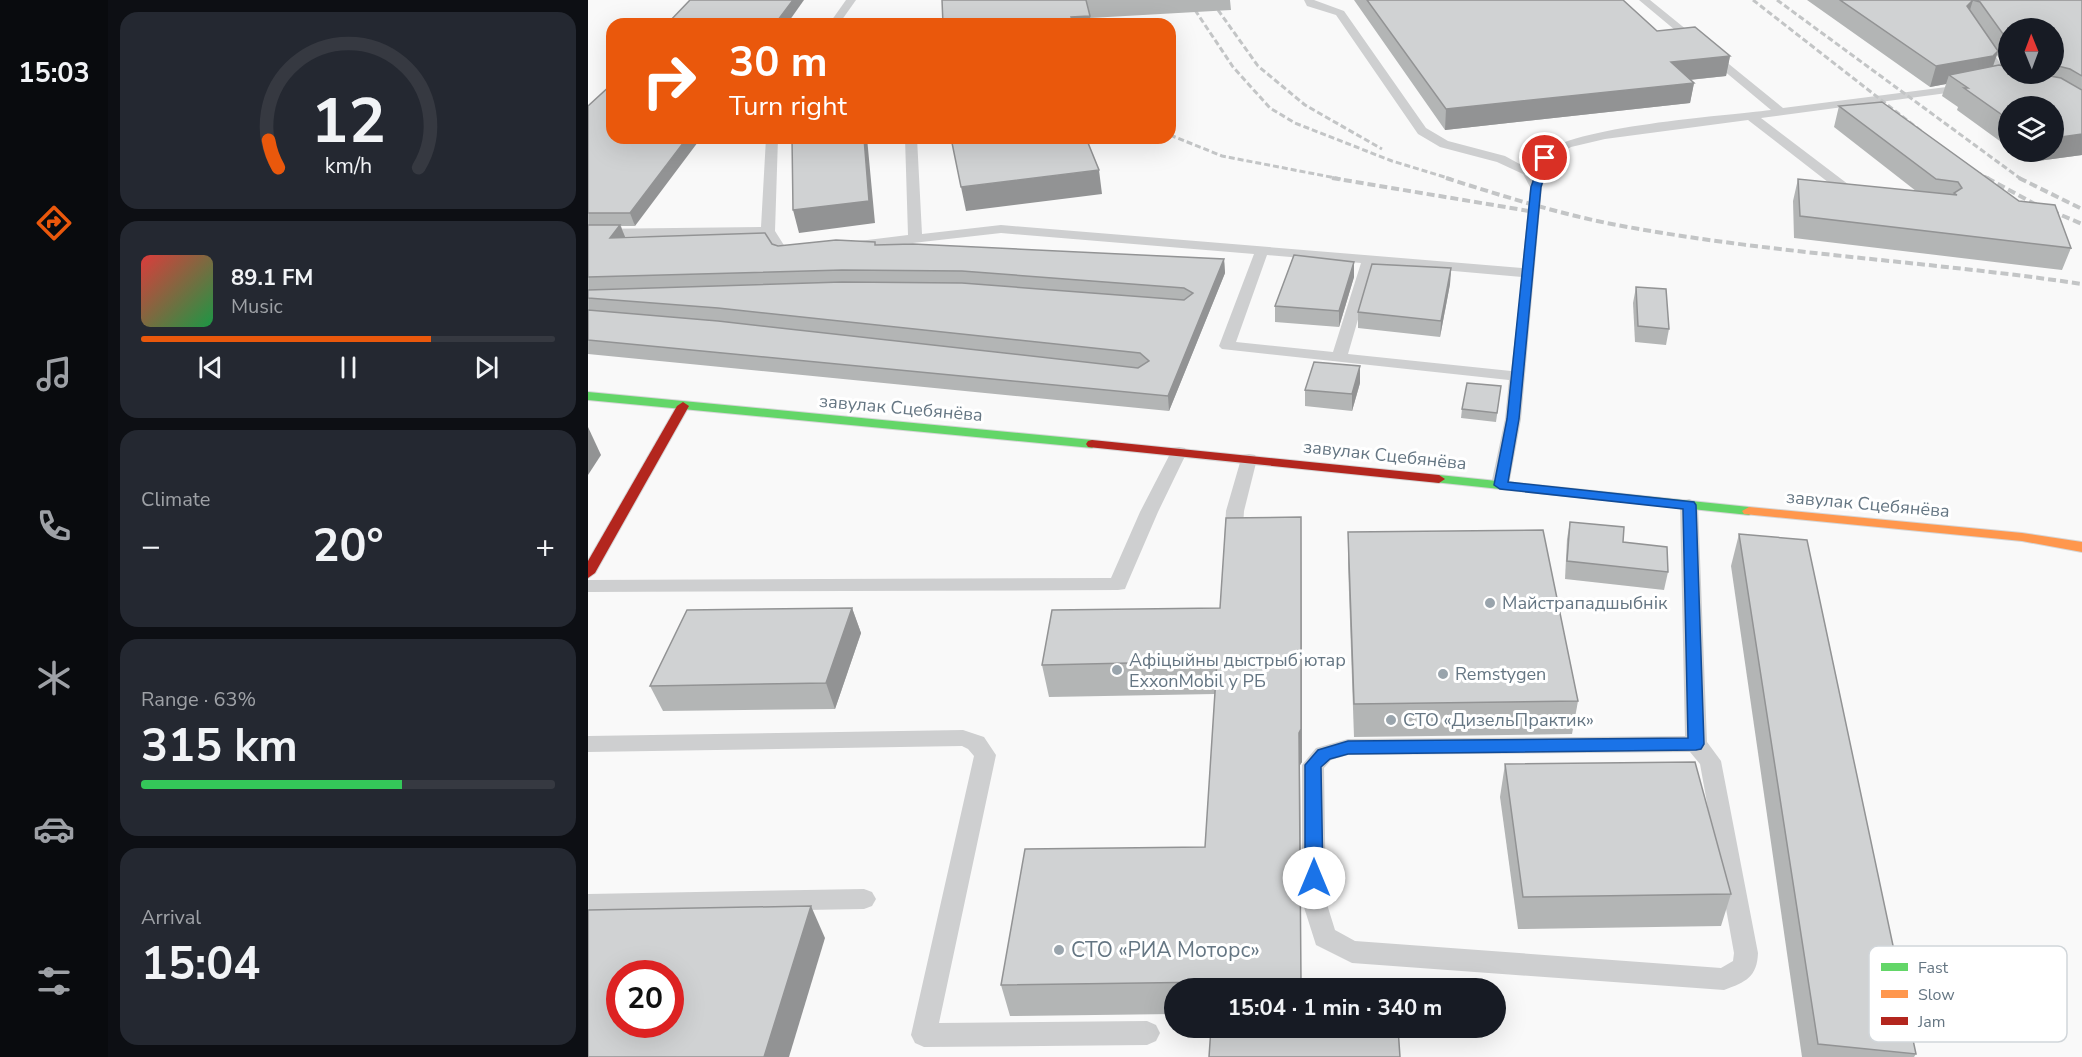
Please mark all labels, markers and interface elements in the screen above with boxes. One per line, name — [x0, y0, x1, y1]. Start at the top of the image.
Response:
north arrow — [1998, 18, 2064, 84]
map controls — [1998, 18, 2064, 162]
text: 30 m — [729, 34, 828, 91]
icon: right — [630, 42, 708, 120]
text: 15:03 — [18, 55, 90, 92]
text: 12 — [311, 79, 385, 164]
text: Turn right — [729, 88, 847, 125]
button: layers — [1998, 96, 2064, 162]
pin — [1519, 132, 1570, 183]
icon: arrive — [1528, 141, 1561, 174]
text: km/h — [324, 151, 372, 181]
icon: directions — [33, 202, 75, 244]
text: 89.1 FM — [231, 263, 313, 293]
text: Music — [231, 293, 283, 320]
icon: previous — [194, 351, 227, 384]
icon: pause — [332, 351, 365, 384]
icon: next — [470, 351, 503, 384]
icon: music — [33, 353, 75, 395]
street label: завулак Сцебянёва — [818, 389, 984, 427]
street label: завулак Сцебянёва — [1302, 434, 1468, 476]
street label: завулак Сцебянёва — [1785, 485, 1951, 523]
text: Climate — [141, 486, 210, 513]
icon: phone — [33, 505, 75, 547]
text: 20° — [312, 516, 384, 577]
text: − — [141, 524, 161, 569]
text: + — [535, 524, 555, 569]
place label: Майстрападшыбнік — [1502, 591, 1668, 615]
marker: Майстрападшыбнік — [1483, 596, 1497, 610]
place label: Афіцыйны дыстрыбʼютар ExxonMobil у РБ — [1129, 648, 1346, 693]
icon: climate — [33, 657, 75, 699]
place label: Remstygen — [1455, 662, 1546, 686]
marker: Афіцыйны дыстрыбʼютар ExxonMobil у РБ — [1110, 663, 1124, 677]
marker: Remstygen — [1436, 667, 1450, 681]
text: Range · 63% — [141, 686, 256, 713]
place label: СТО «ДизельПрактик» — [1403, 708, 1594, 732]
marker: СТО «ДизельПрактик» — [1384, 713, 1398, 727]
text: 315 km — [141, 716, 298, 777]
icon: car — [33, 808, 75, 850]
position arrow — [1282, 846, 1346, 910]
text: Arrival — [141, 904, 201, 931]
text: 15:04 — [141, 934, 260, 995]
place label: СТО «РИА Моторс» — [1071, 936, 1260, 964]
marker: СТО «РИА Моторс» — [1052, 943, 1066, 957]
legend — [1869, 946, 2067, 1042]
text: Fast — [1918, 957, 1949, 979]
icon: filters — [33, 960, 75, 1002]
speed limit sign: 20 — [606, 960, 684, 1038]
text: Slow — [1918, 984, 1955, 1006]
text: 15:04 · 1 min · 340 m — [1228, 993, 1442, 1023]
text: Jam — [1917, 1011, 1945, 1033]

